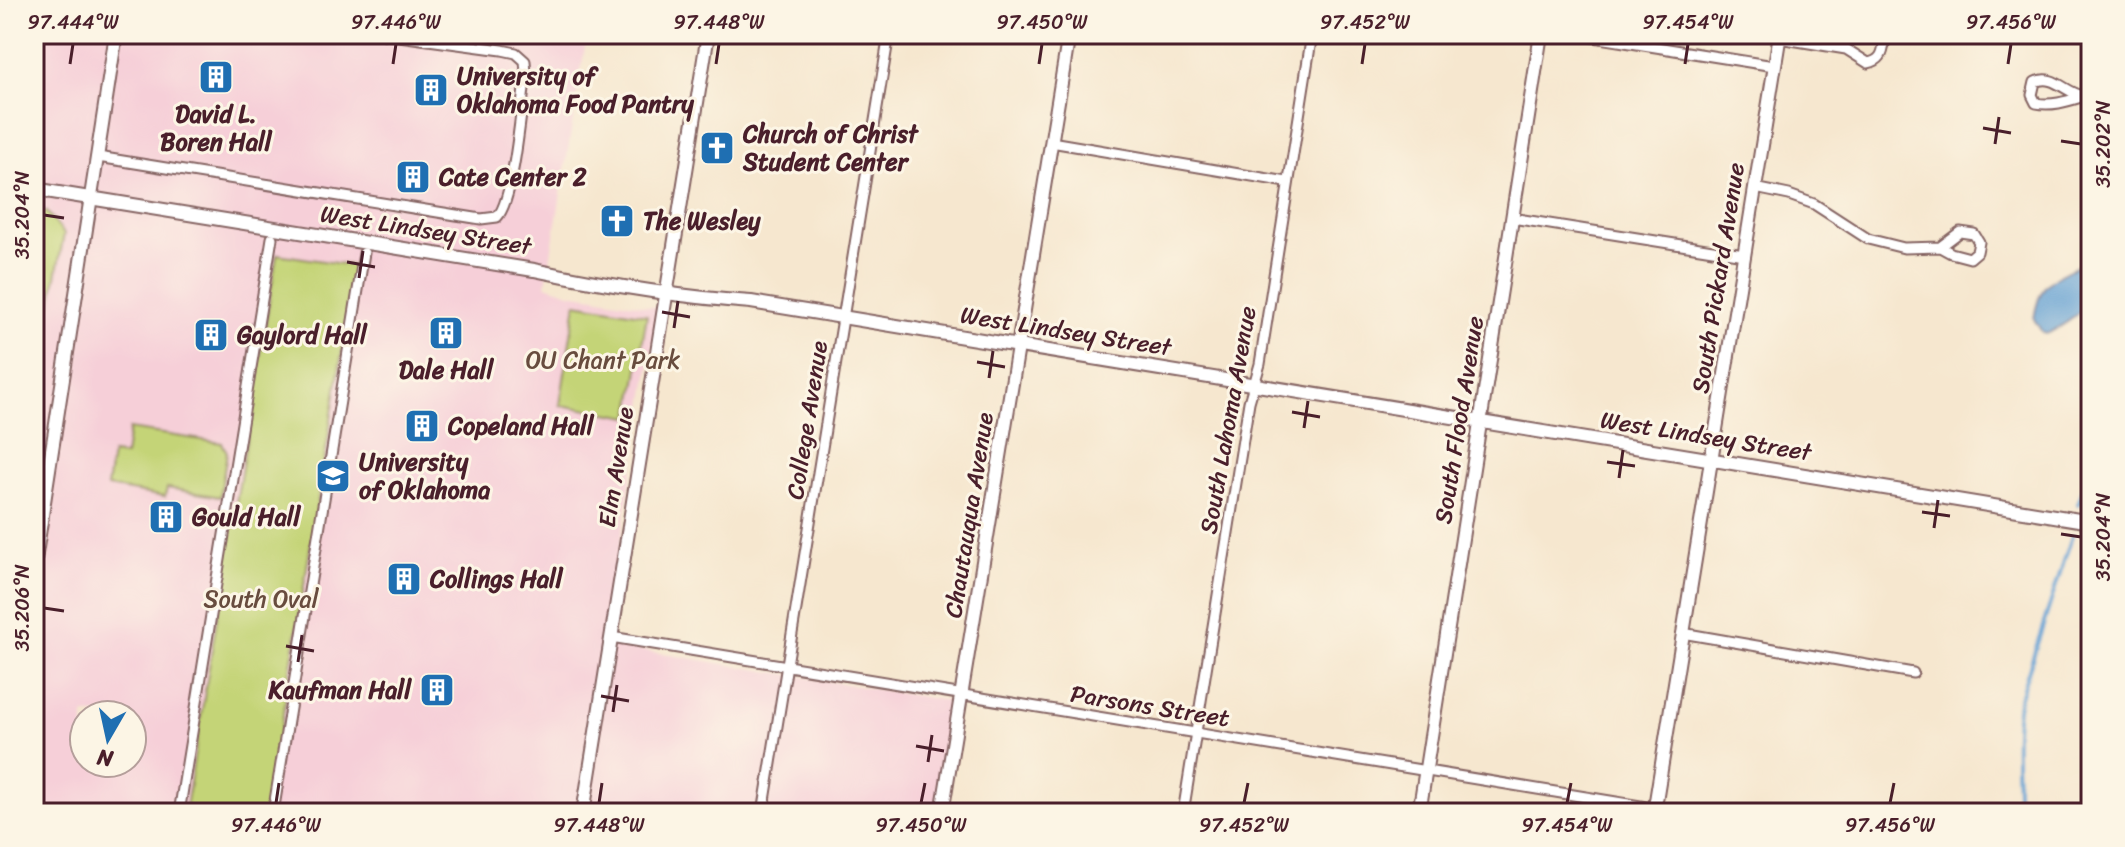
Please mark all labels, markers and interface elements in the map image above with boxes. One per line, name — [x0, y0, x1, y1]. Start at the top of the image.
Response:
text: 97.444°W — [27, 5, 119, 40]
text: 97.446°W — [351, 5, 442, 40]
text: 97.448°W — [674, 5, 765, 40]
text: 97.450°W — [996, 5, 1088, 40]
text: 97.452°W — [1320, 5, 1411, 40]
text: 97.454°W — [1643, 5, 1734, 40]
text: 97.456°W — [1966, 5, 2056, 40]
place label: University of Oklahoma Food Pantry — [457, 55, 695, 125]
building icon: David L. Boren Hall — [197, 58, 235, 96]
building icon: University of Oklahoma Food Pantry — [412, 71, 450, 109]
place label: David L. Boren Hall — [160, 93, 273, 163]
text: 35.202°N — [2086, 100, 2121, 188]
place label: Church of Christ Student Center — [742, 113, 919, 183]
church icon: Church of Christ Student Center — [698, 129, 736, 167]
place label: Cate Center 2 — [438, 156, 587, 198]
building icon: Cate Center 2 — [394, 158, 432, 196]
street label: South Pickard Avenue — [1679, 160, 1757, 396]
text: 35.204°N — [5, 171, 40, 259]
street label: West Lindsey Street — [318, 193, 536, 268]
place label: The Wesley — [643, 200, 761, 242]
church icon: The Wesley — [598, 202, 636, 240]
street label: West Lindsey Street — [958, 294, 1176, 369]
street label: South Lahoma Avenue — [1187, 303, 1269, 537]
street label: South Flood Avenue — [1422, 313, 1496, 527]
place label: Gaylord Hall — [237, 314, 368, 356]
building icon: Dale Hall — [427, 314, 465, 352]
building icon: Gaylord Hall — [192, 316, 230, 354]
street label: College Avenue — [774, 337, 840, 502]
park label: OU Chant Park — [526, 339, 681, 381]
place label: Dale Hall — [399, 349, 494, 391]
street label: West Lindsey Street — [1598, 399, 1816, 474]
street label: Elm Avenue — [586, 403, 646, 530]
place label: Copeland Hall — [447, 405, 595, 447]
building icon: Copeland Hall — [403, 407, 441, 445]
street label: Chautauqua Avenue — [932, 409, 1006, 621]
place label: University of Oklahoma — [359, 441, 490, 511]
school or university icon: University of Oklahoma — [314, 457, 352, 495]
text: 35.204°N — [2086, 493, 2121, 581]
place label: Gould Hall — [192, 496, 302, 538]
building icon: Gould Hall — [147, 498, 185, 536]
place label: Collings Hall — [429, 558, 564, 600]
building icon: Collings Hall — [385, 560, 423, 598]
text: 35.206°N — [5, 564, 40, 652]
park label: South Oval — [203, 578, 320, 620]
place label: Kaufman Hall — [267, 669, 412, 711]
building icon: Kaufman Hall — [418, 671, 456, 709]
street label: Parsons Street — [1067, 673, 1233, 739]
north arrow — [68, 699, 148, 779]
text: N — [94, 738, 117, 779]
text: 97.446°W — [231, 808, 322, 843]
text: 97.448°W — [554, 808, 645, 843]
text: 97.450°W — [875, 808, 967, 843]
text: 97.452°W — [1199, 808, 1290, 843]
text: 97.454°W — [1522, 808, 1613, 843]
text: 97.456°W — [1845, 808, 1935, 843]

